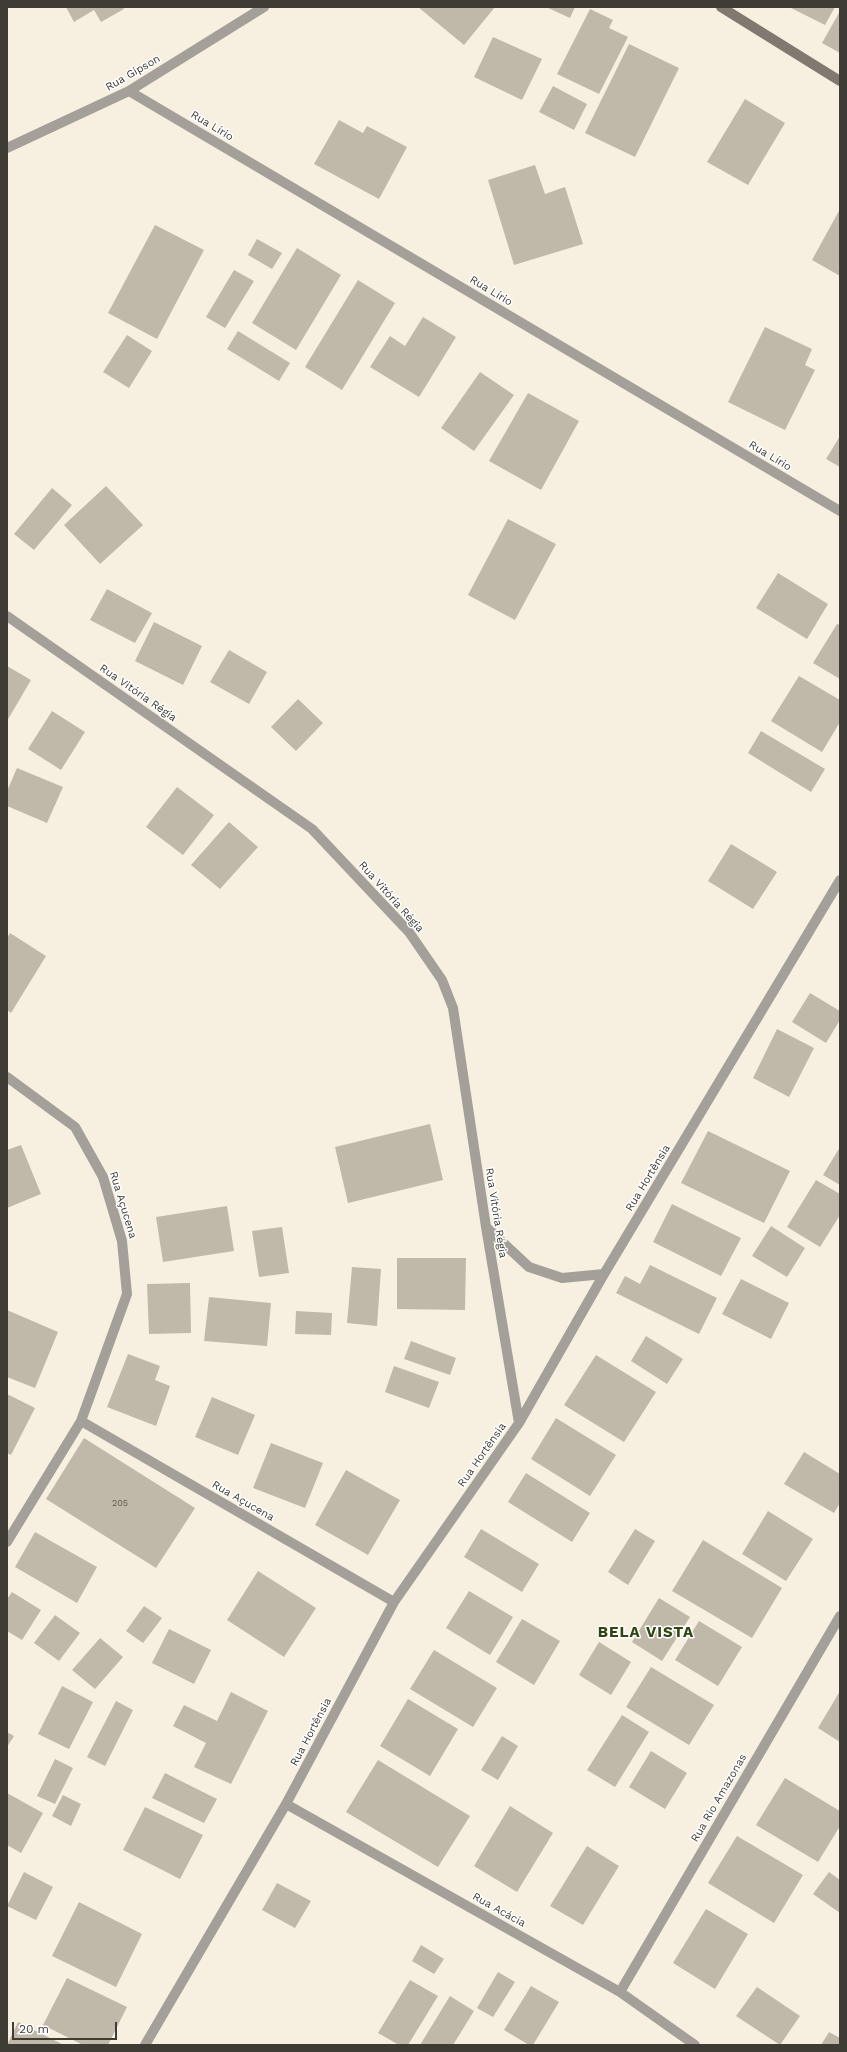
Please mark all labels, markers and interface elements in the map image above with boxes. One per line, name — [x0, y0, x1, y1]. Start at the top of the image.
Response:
street label: Rua Gipson — [103, 52, 163, 94]
street label: Rua Lírio — [188, 108, 236, 144]
street label: Rua Lírio — [467, 273, 515, 309]
street label: Rua Lírio — [746, 438, 794, 474]
street label: Rua Vitória Régia — [97, 661, 179, 725]
street label: Rua Vitória Régia — [356, 859, 426, 935]
street label: Rua Hortênsia — [623, 1142, 673, 1214]
street label: Rua Vitória Régia — [482, 1167, 510, 1259]
street label: Rua Açucena — [107, 1170, 139, 1240]
street label: Rua Hortênsia — [455, 1420, 509, 1490]
street label: Rua Açucena — [210, 1478, 276, 1524]
house number: 205 — [112, 1498, 128, 1508]
district label: BELA VISTA — [598, 1624, 694, 1642]
street label: Rua Hortênsia — [287, 1696, 335, 1768]
street label: Rua Rio Amazonas — [688, 1752, 750, 1844]
street label: Rua Acácia — [470, 1890, 528, 1930]
scale bar — [14, 2014, 119, 2040]
text: 20 m — [19, 2022, 49, 2036]

